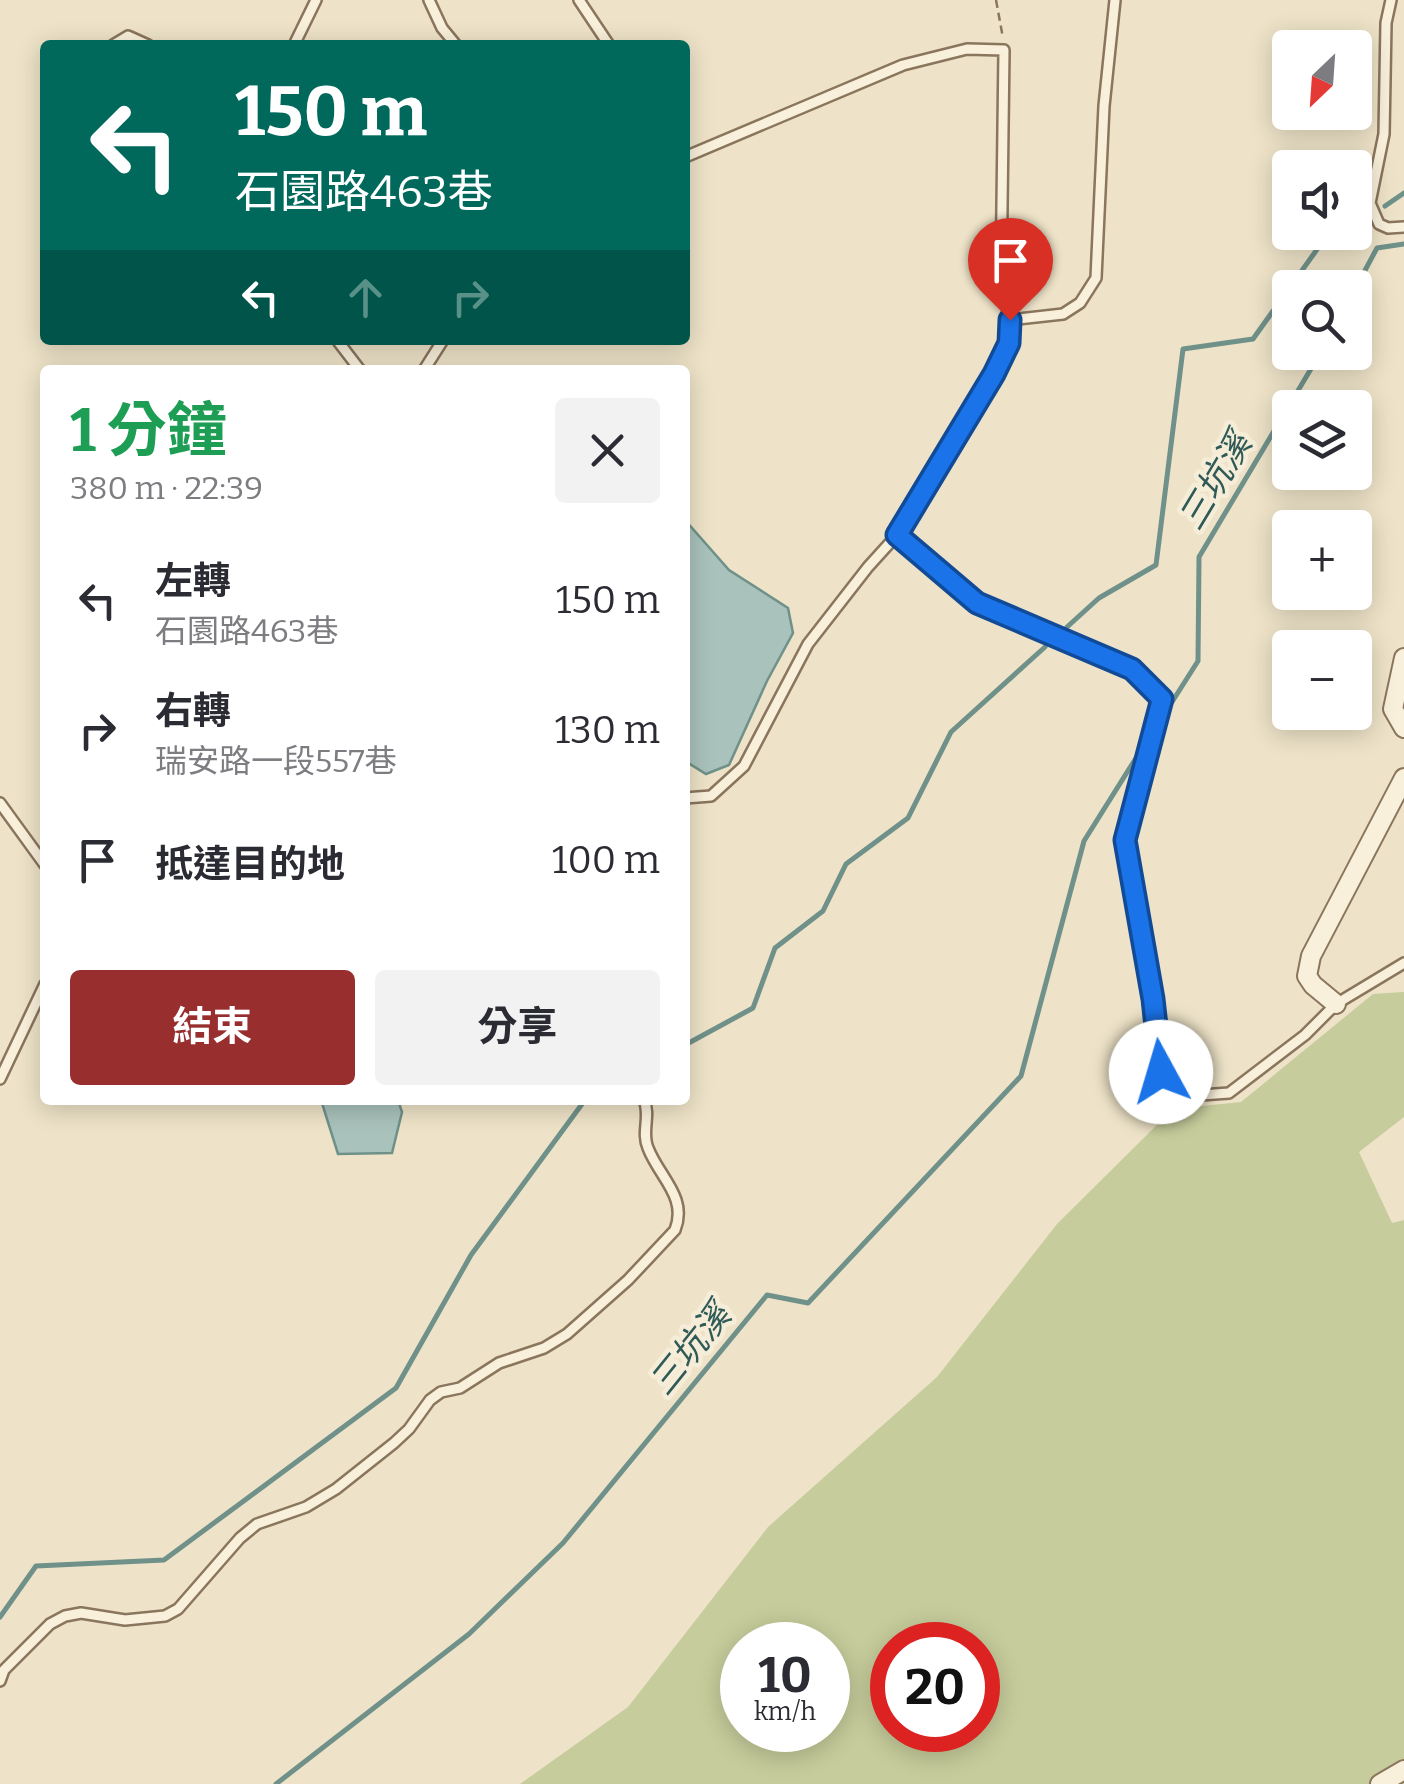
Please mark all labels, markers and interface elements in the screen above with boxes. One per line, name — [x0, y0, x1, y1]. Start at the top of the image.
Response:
north arrow — [1272, 30, 1372, 130]
map controls — [1272, 30, 1372, 730]
text: 150 m — [235, 70, 427, 154]
icon: left — [70, 80, 200, 210]
button: sound — [1272, 150, 1372, 250]
text: 石園路463巷 — [235, 165, 493, 219]
pin — [968, 218, 1053, 321]
icon: arrive — [983, 233, 1038, 288]
icon: left — [233, 270, 288, 325]
icon: ahead — [338, 270, 393, 325]
icon: right — [443, 270, 498, 325]
button: search — [1272, 270, 1372, 370]
button: layers — [1272, 390, 1372, 490]
text: 1 分鐘 — [70, 395, 227, 467]
button: close — [555, 398, 660, 503]
water label: 三坑溪 — [1170, 421, 1263, 537]
text: 380 m · 22:39 — [70, 469, 263, 507]
button: + — [1272, 510, 1372, 610]
text: 左轉 — [155, 558, 231, 604]
icon: left — [70, 573, 125, 628]
text: 150 m — [556, 577, 660, 623]
text: 石園路463巷 — [155, 612, 338, 650]
button: − — [1272, 630, 1372, 730]
text: 右轉 — [155, 688, 231, 734]
icon: right — [70, 703, 125, 758]
text: 130 m — [555, 707, 660, 753]
text: 瑞安路一段557巷 — [155, 742, 397, 780]
icon: arrive — [70, 833, 125, 888]
text: 100 m — [552, 837, 660, 883]
text: 抵達目的地 — [155, 841, 345, 887]
button: 結束 — [70, 970, 355, 1085]
button: 分享 — [375, 970, 660, 1085]
position arrow — [1109, 1020, 1213, 1124]
water label: 三坑溪 — [641, 1291, 743, 1403]
speed limit sign: 20 — [870, 1622, 1000, 1752]
text: 10 — [758, 1645, 812, 1705]
text: km/h — [754, 1697, 816, 1727]

